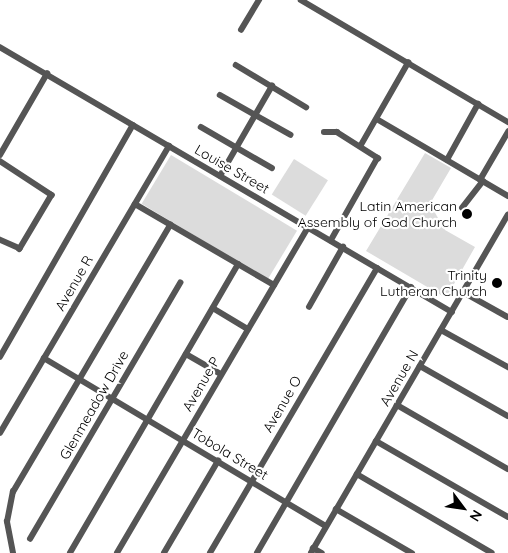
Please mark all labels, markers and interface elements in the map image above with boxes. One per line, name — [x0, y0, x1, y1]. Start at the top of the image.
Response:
street label: Louise Street — [192, 141, 272, 197]
place label: Latin American Assembly of God Church — [298, 198, 457, 230]
marker: Latin American Assembly of God Church — [461, 208, 473, 220]
street label: Avenue R — [51, 252, 97, 314]
place label: Trinity Lutheran Church — [380, 267, 487, 300]
marker: Trinity Lutheran Church — [491, 277, 503, 289]
street label: Avenue N — [376, 347, 422, 409]
street label: Glenmeadow Drive — [56, 348, 132, 462]
street label: Avenue P — [179, 354, 223, 414]
street label: Avenue O — [259, 373, 305, 435]
street label: Tobola Street — [189, 425, 271, 483]
north arrow — [438, 483, 488, 533]
text: N — [465, 507, 486, 525]

